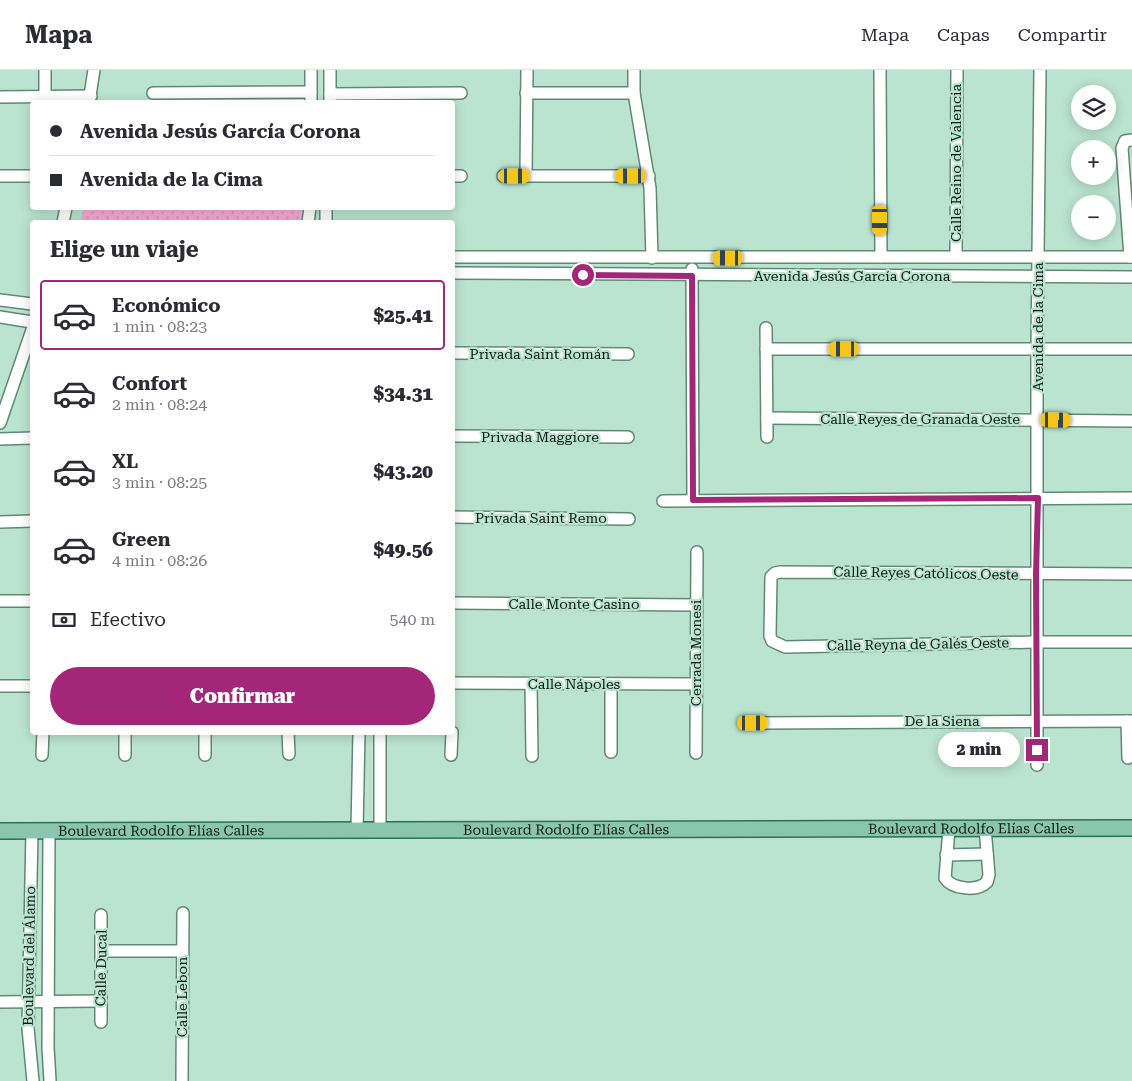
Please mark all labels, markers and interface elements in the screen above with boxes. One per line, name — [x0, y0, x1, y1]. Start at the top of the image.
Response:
text: Mapa — [25, 21, 92, 49]
text: Mapa — [861, 24, 909, 45]
text: Capas — [937, 24, 990, 45]
text: Compartir — [1018, 24, 1107, 45]
street label: Calle Reino de Valencia — [948, 84, 964, 242]
map controls — [1071, 85, 1116, 240]
button: layers — [1071, 85, 1116, 130]
text: Avenida Jesús García Corona — [80, 120, 360, 143]
button: + — [1071, 140, 1116, 185]
text: Avenida de la Cima — [80, 168, 263, 191]
car — [500, 169, 530, 184]
car — [616, 169, 646, 184]
button: − — [1071, 195, 1116, 240]
car — [872, 205, 887, 235]
text: Elige un viaje — [50, 237, 199, 262]
car — [713, 251, 743, 266]
street label: Avenida de la Cima — [1030, 262, 1046, 392]
route start — [572, 264, 594, 286]
street label: Avenida Jesús García Corona — [754, 268, 951, 284]
icon: car — [52, 293, 97, 338]
text: Económico — [112, 294, 220, 317]
text: $25.41 — [373, 304, 433, 327]
text: 1 min · 08:23 — [112, 317, 207, 336]
car — [829, 342, 859, 357]
street label: Privada Saint Román — [470, 346, 610, 362]
icon: car — [52, 371, 97, 416]
text: Confort — [112, 372, 187, 395]
text: $34.31 — [373, 382, 433, 405]
text: 2 min · 08:24 — [112, 395, 207, 414]
street label: Calle Reyes de Granada Oeste — [820, 411, 1020, 427]
car — [1040, 412, 1071, 428]
street label: Privada Maggiore — [481, 429, 599, 445]
icon: car — [52, 449, 97, 494]
text: XL — [112, 450, 138, 473]
text: $43.20 — [373, 460, 433, 483]
text: 3 min · 08:25 — [112, 473, 207, 492]
street label: Privada Saint Remo — [475, 510, 607, 526]
icon: car — [52, 527, 97, 572]
text: Green — [112, 528, 170, 551]
text: $49.56 — [373, 538, 433, 561]
text: 4 min · 08:26 — [112, 551, 207, 570]
street label: Calle Reyes Católicos Oeste — [833, 563, 1019, 583]
street label: Calle Monte Casino — [508, 596, 640, 612]
street label: Cerrada Monesi — [688, 599, 704, 706]
icon: cash — [50, 606, 78, 634]
text: Efectivo — [90, 608, 166, 631]
text: 540 m — [389, 610, 435, 629]
street label: Calle Reyna de Galés Oeste — [827, 634, 1010, 654]
button: Confirmar — [50, 667, 435, 725]
street label: Calle Nápoles — [528, 676, 621, 692]
street label: De la Siena — [904, 713, 980, 729]
car — [738, 716, 768, 731]
callout: 2 min — [937, 732, 1020, 768]
route end — [1026, 739, 1048, 761]
text: 2 min — [957, 740, 1001, 759]
street label: Boulevard Rodolfo Elías Calles — [868, 820, 1074, 837]
street label: Boulevard Rodolfo Elías Calles — [463, 821, 669, 838]
street label: Boulevard Rodolfo Elías Calles — [58, 822, 264, 839]
street label: Boulevard del Álamo — [20, 886, 38, 1026]
street label: Calle Ducal — [92, 929, 110, 1007]
street label: Calle Lebon — [174, 957, 190, 1037]

